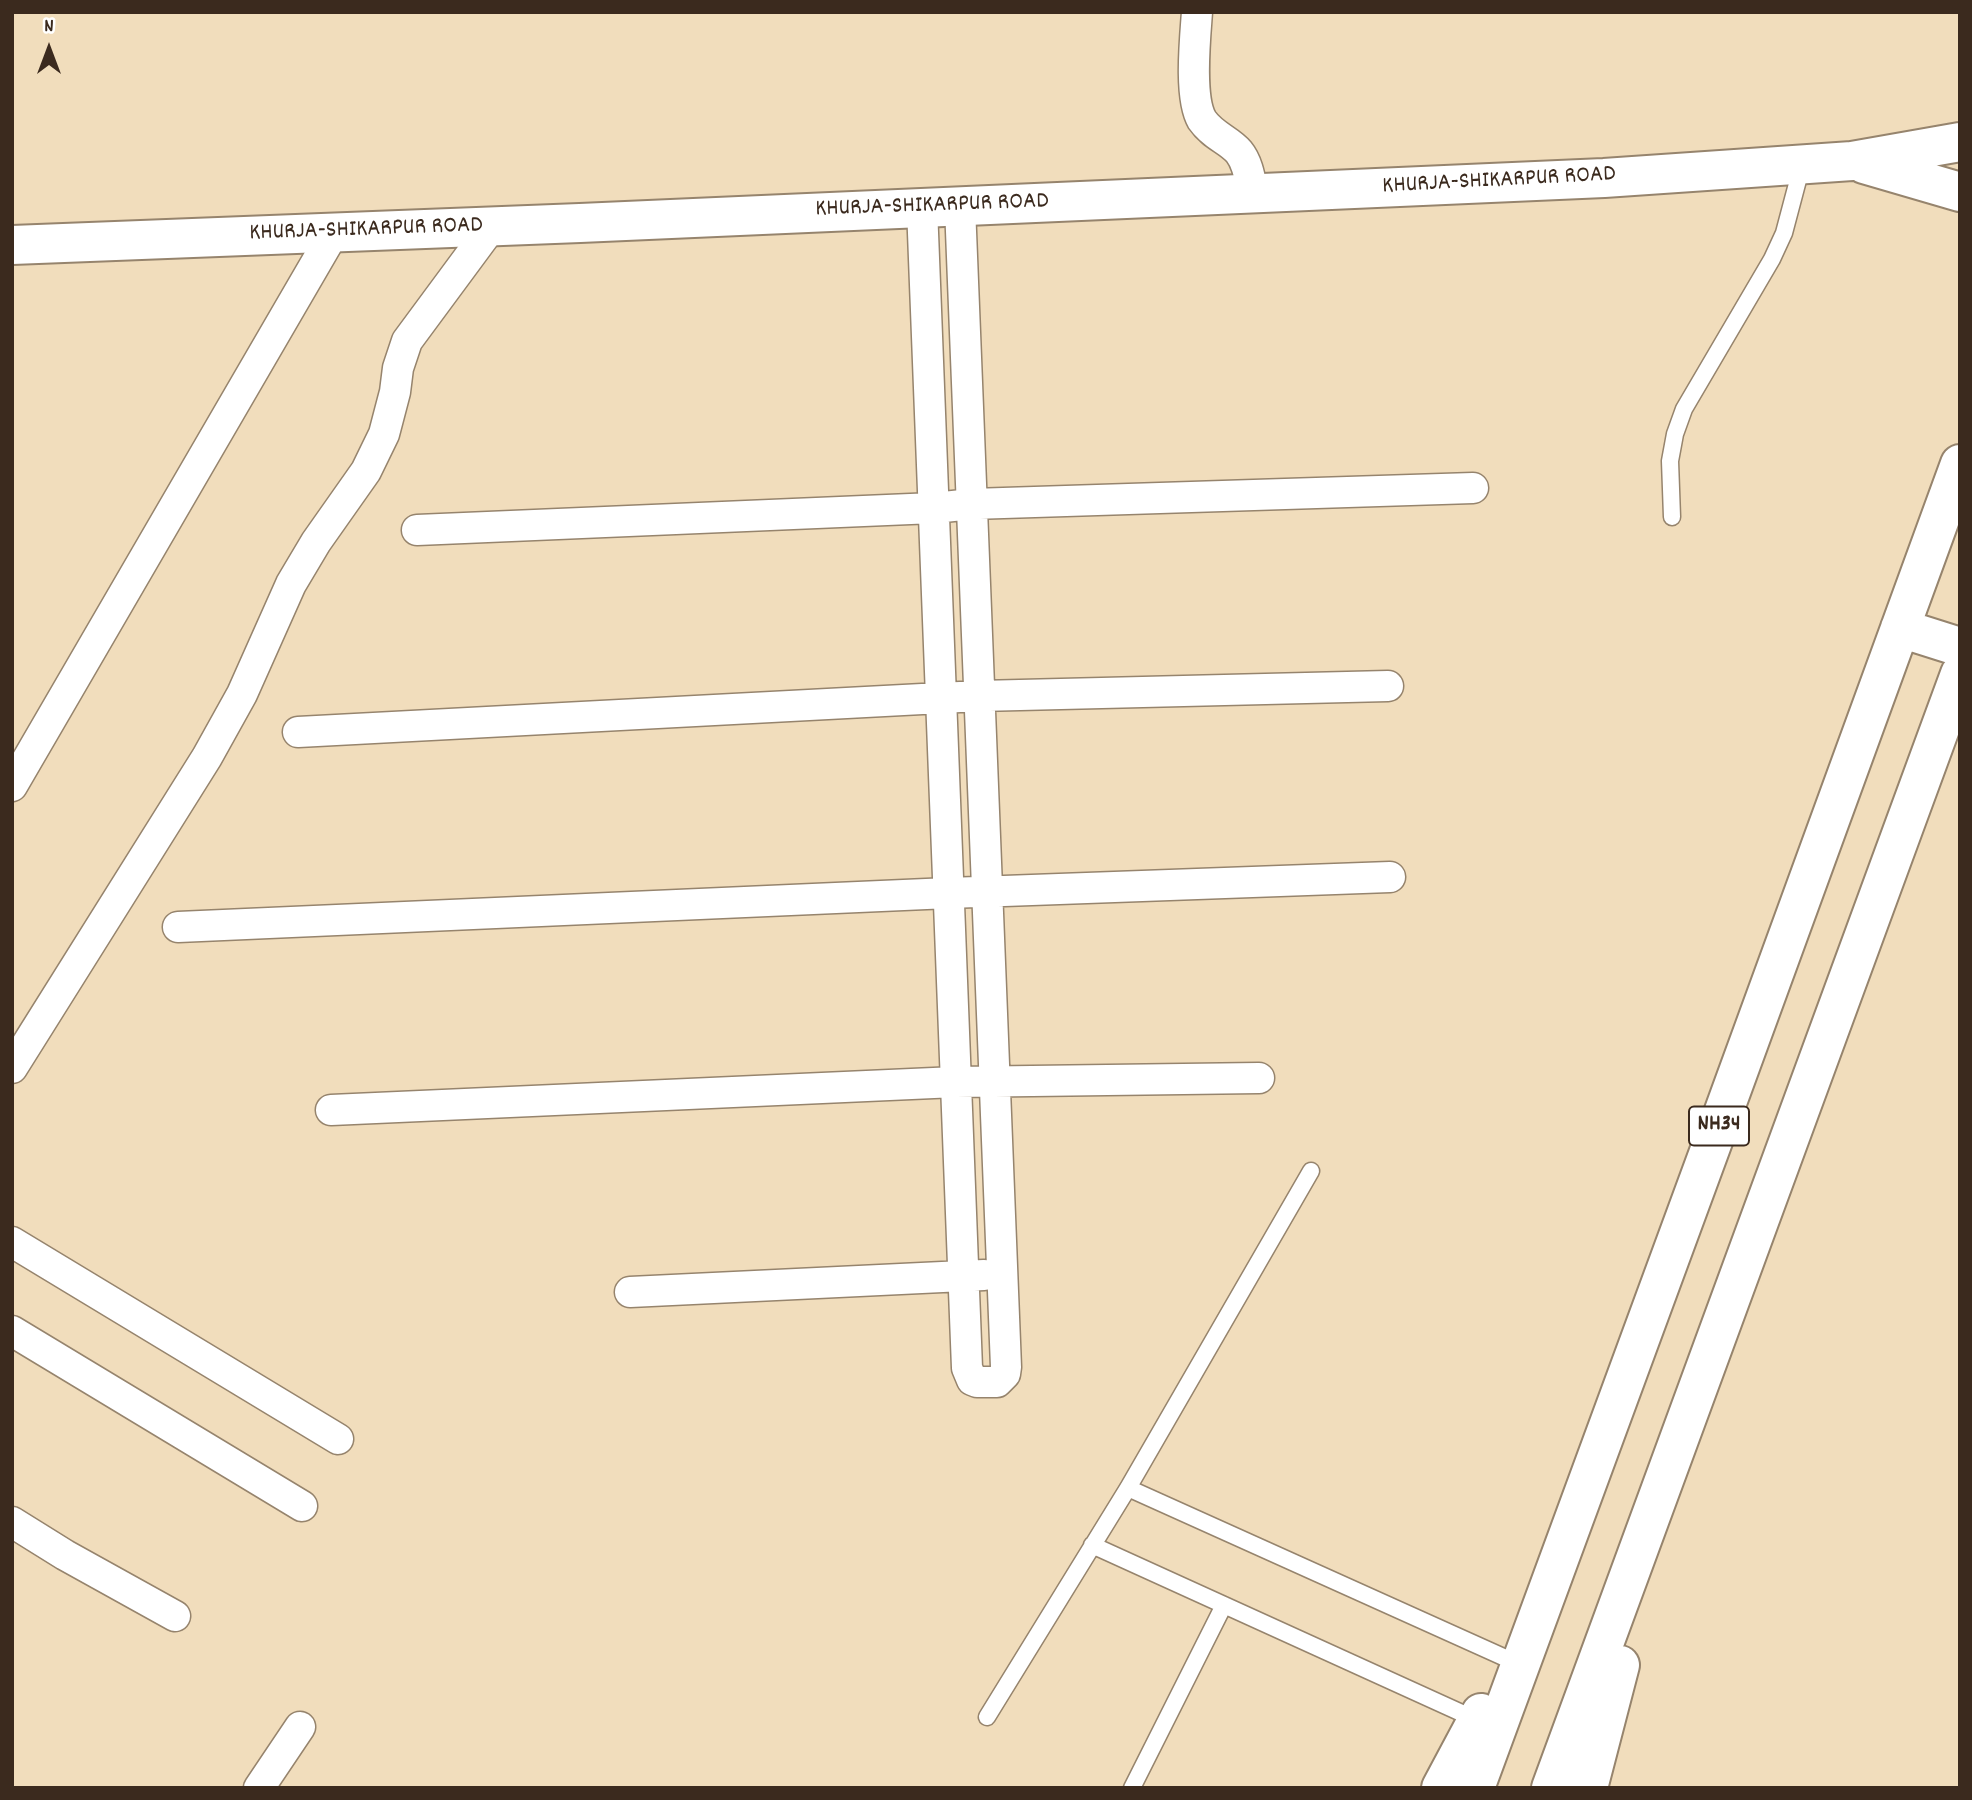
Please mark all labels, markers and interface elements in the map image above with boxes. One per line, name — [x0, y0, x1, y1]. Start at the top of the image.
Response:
north arrow — [14, 14, 84, 84]
text: N — [44, 14, 54, 41]
street label: KHURJA-SHIKARPUR ROAD — [1382, 162, 1616, 202]
street label: KHURJA-SHIKARPUR ROAD — [815, 189, 1049, 225]
street label: KHURJA-SHIKARPUR ROAD — [249, 213, 483, 249]
road number: NH34 — [1689, 1106, 1749, 1146]

